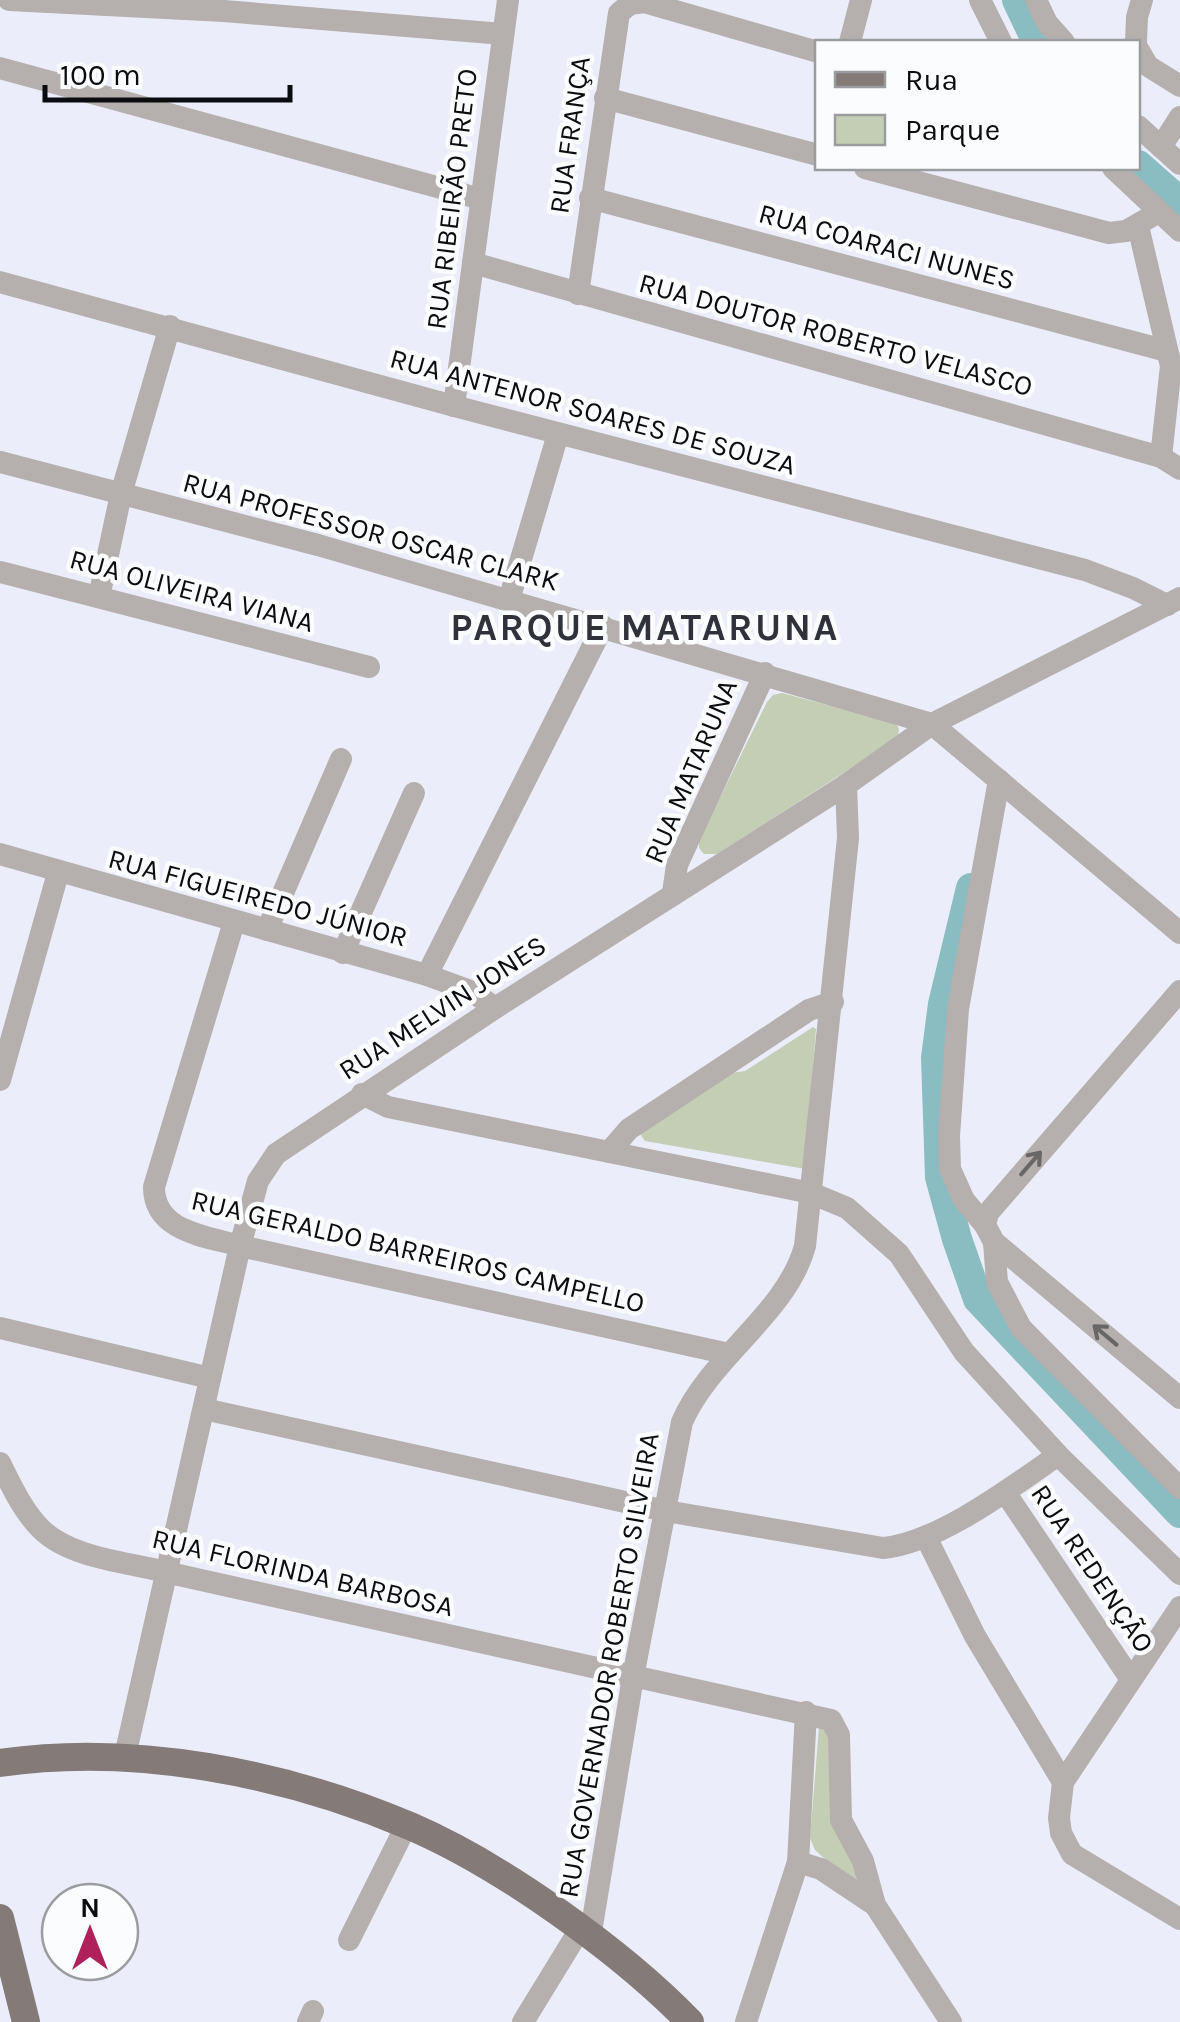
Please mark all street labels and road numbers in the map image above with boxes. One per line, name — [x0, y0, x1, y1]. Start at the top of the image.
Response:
street label: RUA FRANÇA — [542, 54, 597, 216]
street label: RUA RIBEIRÃO PRETO — [419, 67, 484, 331]
street label: RUA COARACI NUNES — [755, 196, 1018, 297]
street label: RUA DOUTOR ROBERTO VELASCO — [636, 266, 1036, 403]
street label: RUA ANTENOR SOARES DE SOUZA — [386, 341, 799, 482]
street label: RUA PROFESSOR OSCAR CLARK — [179, 465, 562, 598]
street label: RUA OLIVEIRA VIANA — [66, 542, 318, 639]
street label: RUA MATARUNA — [637, 674, 744, 868]
street label: RUA FIGUEIREDO JÚNIOR — [105, 841, 411, 953]
street label: RUA MELVIN JONES — [333, 928, 552, 1087]
street label: RUA GERALDO BARREIROS CAMPELLO — [188, 1183, 648, 1320]
street label: RUA GOVERNADOR ROBERTO SILVEIRA — [551, 1430, 666, 1900]
street label: RUA REDENÇÃO — [1024, 1478, 1161, 1659]
street label: RUA FLORINDA BARBOSA — [149, 1522, 457, 1623]

